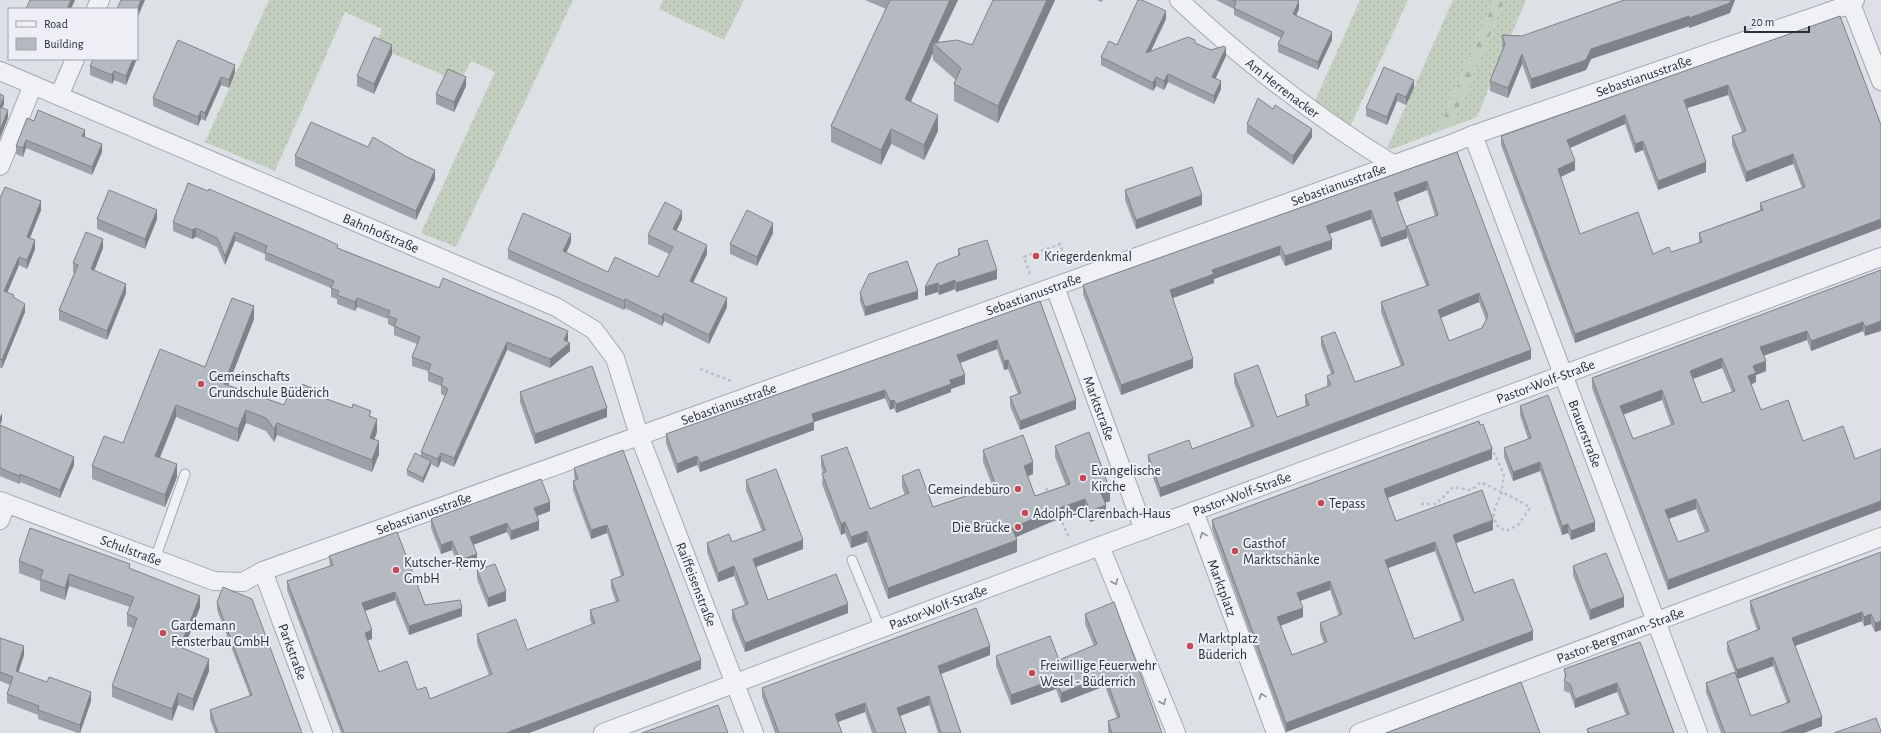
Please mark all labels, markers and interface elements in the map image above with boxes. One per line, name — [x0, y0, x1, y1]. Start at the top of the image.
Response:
legend — [8, 8, 138, 60]
scale bar — [1745, 8, 1809, 34]
text: 20 m — [1751, 16, 1774, 28]
text: Road — [44, 18, 68, 30]
text: Building — [44, 38, 84, 50]
street label: Sebastianusstraße — [1594, 54, 1694, 100]
street label: Am Herrenacker — [1243, 56, 1322, 121]
street label: Sebastianusstraße — [1289, 162, 1388, 209]
street label: Bahnhofstraße — [341, 211, 421, 256]
place label: Kriegerdenkmal — [1044, 250, 1132, 264]
marker: Kriegerdenkmal — [1031, 251, 1041, 261]
street label: Sebastianusstraße — [984, 271, 1083, 319]
street label: Pastor-Wolf-Straße — [1495, 358, 1597, 407]
place label: Gemeinschafts Grundschule Büderich — [209, 370, 329, 400]
street label: Marktstraße — [1080, 374, 1117, 443]
marker: Gemeinschafts Grundschule Büderich — [196, 379, 206, 389]
street label: Sebastianusstraße — [679, 381, 778, 428]
street label: Brauerstraße — [1565, 398, 1603, 470]
place label: Evangelische Kirche — [1091, 464, 1161, 494]
street label: Pastor-Wolf-Straße — [1191, 470, 1293, 519]
marker: Evangelische Kirche — [1078, 473, 1088, 483]
place label: Gemeindebüro — [928, 483, 1010, 497]
marker: Gemeindebüro — [1013, 484, 1023, 494]
street label: Sebastianusstraße — [374, 491, 473, 538]
place label: Tepass — [1329, 497, 1365, 511]
marker: Tepass — [1316, 498, 1326, 508]
place label: Adolph-Clarenbach-Haus — [1033, 507, 1171, 521]
marker: Adolph-Clarenbach-Haus — [1020, 508, 1030, 518]
place label: Die Brücke — [952, 521, 1010, 535]
marker: Die Brücke — [1013, 522, 1023, 532]
one-way arrow — [1199, 532, 1207, 539]
street label: Schulstraße — [98, 533, 163, 569]
place label: Gasthof Marktschänke — [1243, 537, 1320, 567]
street label: Raiffeisenstraße — [673, 540, 718, 629]
marker: Gasthof Marktschänke — [1230, 546, 1240, 556]
place label: Kutscher-Remy GmbH — [404, 556, 486, 586]
street label: Marktplatz — [1205, 558, 1239, 619]
marker: Kutscher-Remy GmbH — [391, 565, 401, 575]
one-way arrow — [1110, 578, 1118, 585]
street label: Pastor-Wolf-Straße — [887, 583, 989, 633]
street label: Pastor-Bergmann-Straße — [1555, 606, 1686, 666]
place label: Gardemann Fensterbau GmbH — [171, 619, 270, 649]
street label: Parkstraße — [275, 622, 309, 682]
marker: Gardemann Fensterbau GmbH — [158, 628, 168, 638]
place label: Marktplatz Büderich — [1198, 632, 1258, 662]
marker: Marktplatz Büderich — [1185, 641, 1195, 651]
place label: Freiwillige Feuerwehr Wesel - Büderrich — [1040, 659, 1157, 689]
marker: Freiwillige Feuerwehr Wesel - Büderrich — [1027, 668, 1037, 678]
one-way arrow — [1259, 693, 1267, 700]
one-way arrow — [1159, 699, 1167, 706]

